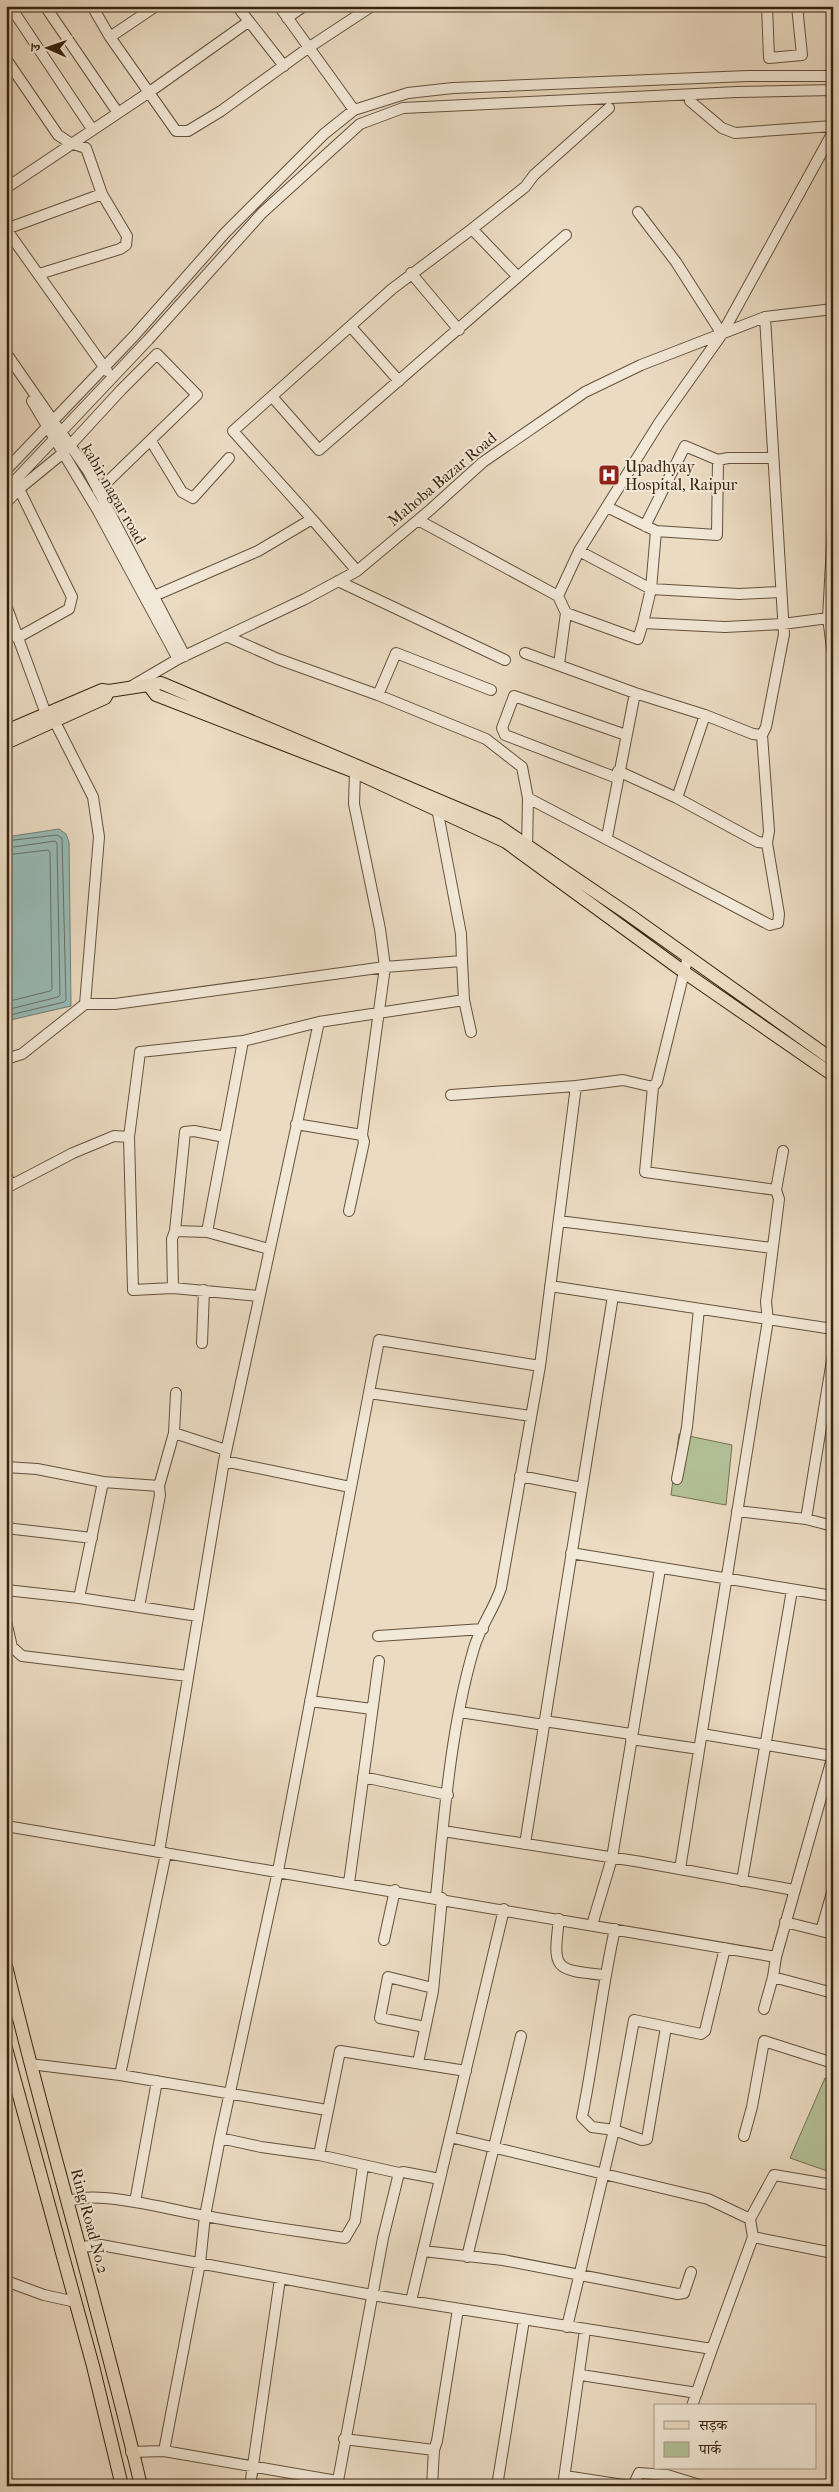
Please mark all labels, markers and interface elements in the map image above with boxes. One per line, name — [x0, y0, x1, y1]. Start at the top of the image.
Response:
north arrow — [22, 22, 72, 72]
text: उ — [27, 43, 44, 52]
street label: Mahoba Bazar Road — [384, 428, 501, 530]
street label: kabir nagar road — [78, 440, 151, 548]
place label: Upadhyay Hospital, Raipur — [625, 457, 738, 494]
hospital icon: Upadhyay Hospital, Raipur — [597, 463, 621, 487]
street label: Ring Road No.2 — [67, 2166, 113, 2276]
legend — [654, 2404, 816, 2470]
text: सड़क — [698, 2416, 728, 2434]
text: पार्क — [698, 2440, 722, 2458]

